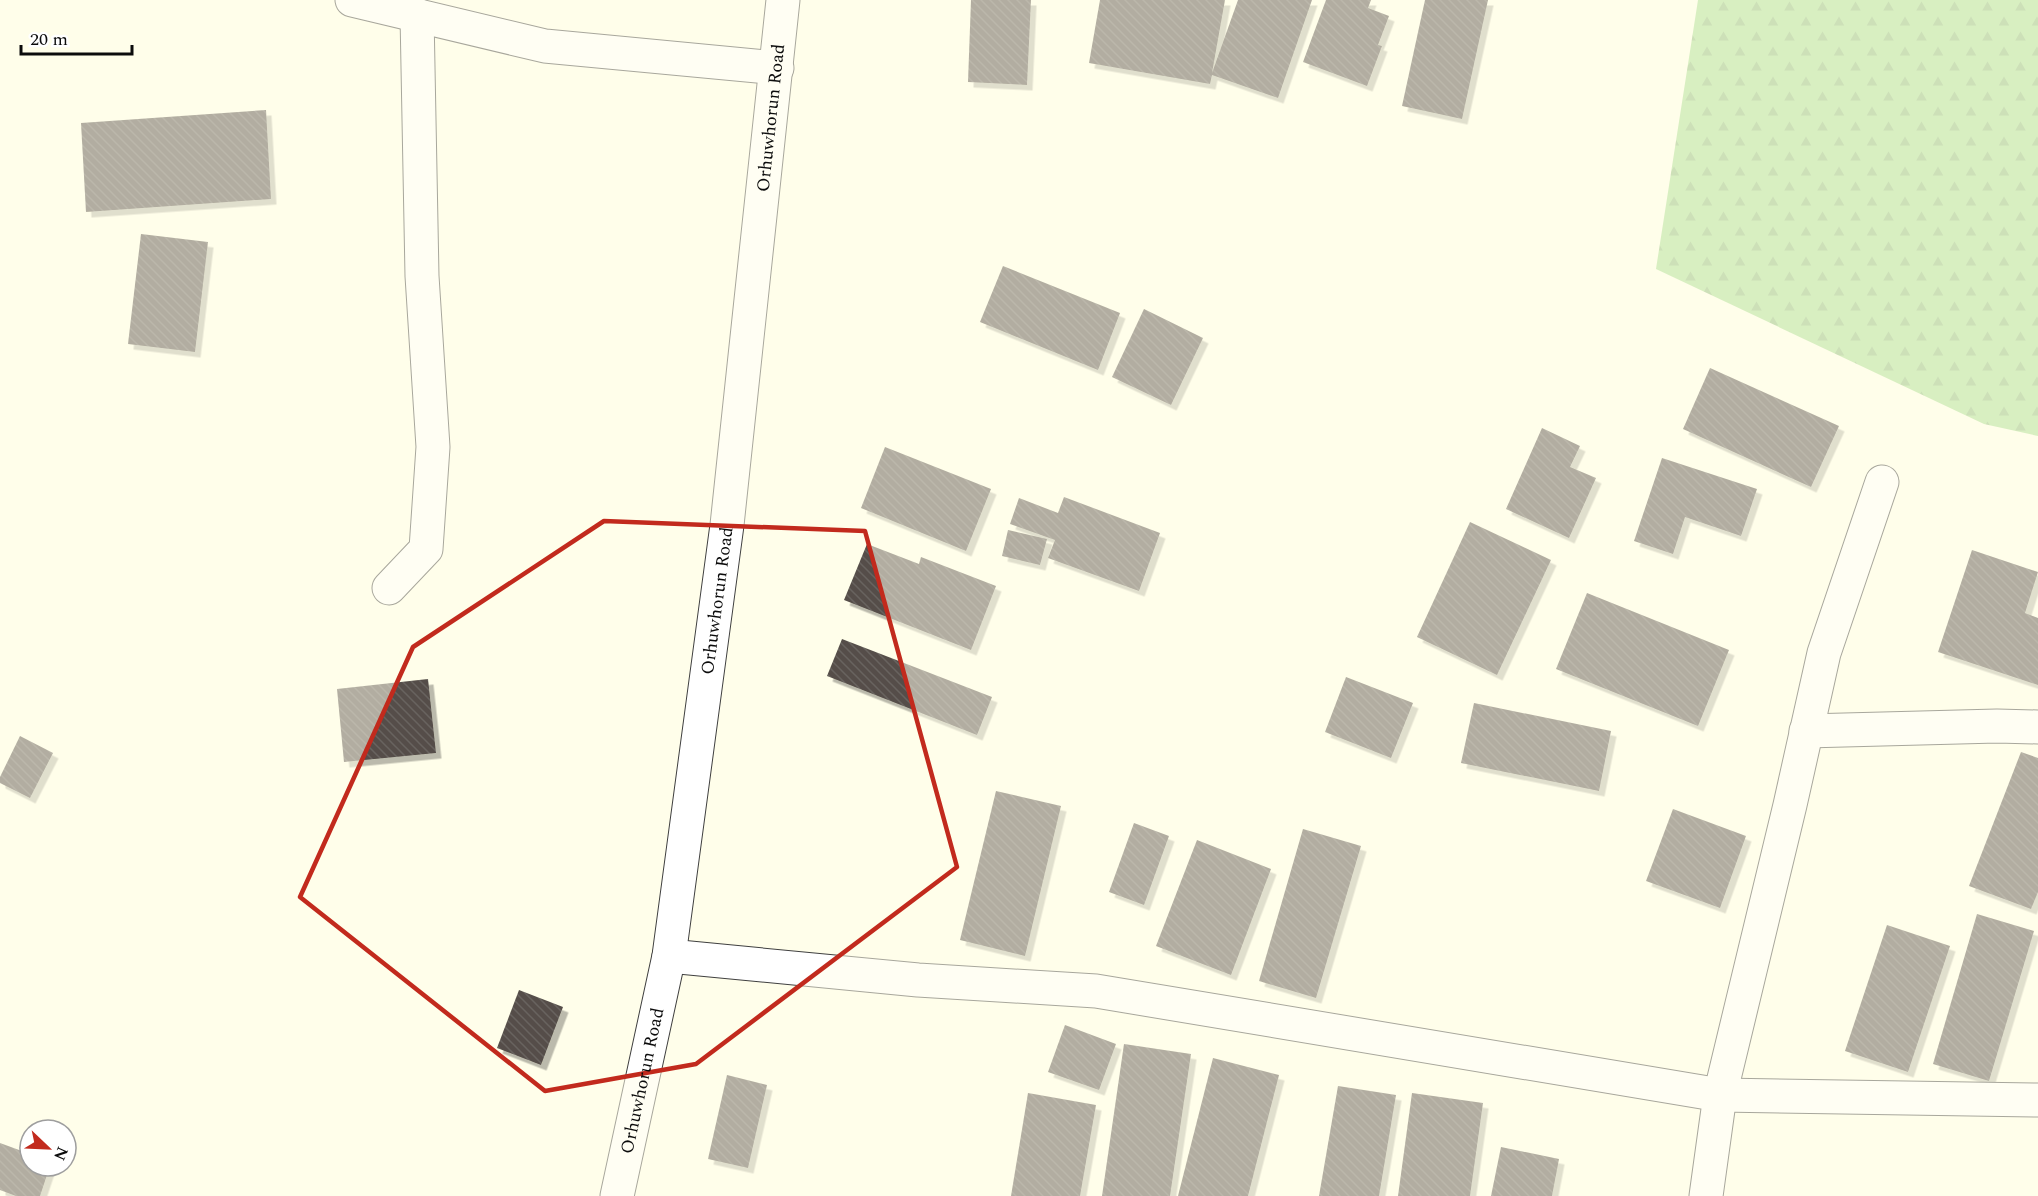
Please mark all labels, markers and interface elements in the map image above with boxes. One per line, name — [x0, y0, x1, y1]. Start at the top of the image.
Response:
scale bar — [21, 18, 132, 56]
text: 20 m — [30, 26, 68, 53]
street label: Orhuwhorun Road — [750, 42, 792, 193]
street label: Orhuwhorun Road — [694, 525, 741, 676]
street label: Orhuwhorun Road — [614, 1005, 671, 1156]
north arrow — [18, 1118, 78, 1178]
text: N — [47, 1143, 74, 1164]

